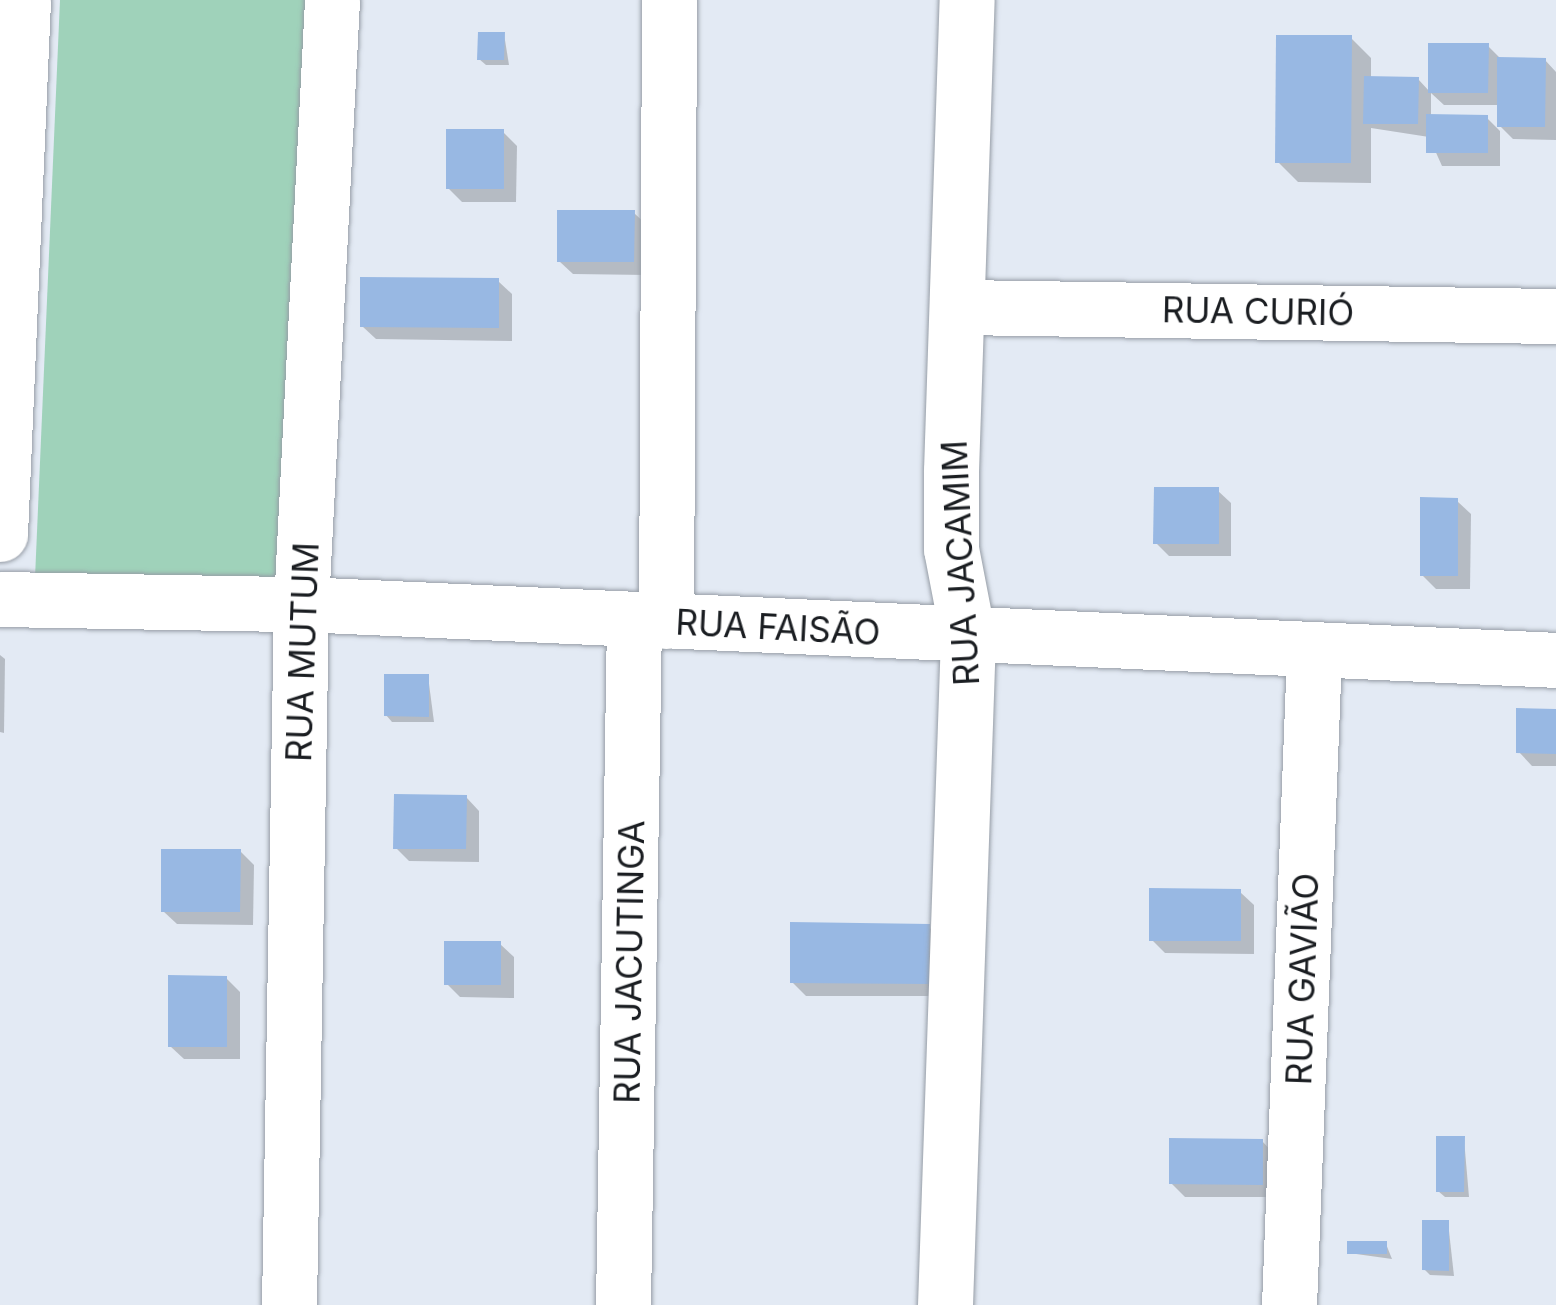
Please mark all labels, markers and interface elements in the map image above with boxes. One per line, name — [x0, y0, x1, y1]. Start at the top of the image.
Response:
street label: RUA CURIÓ — [1162, 288, 1354, 334]
street label: RUA JACAMIM — [933, 439, 987, 687]
street label: RUA MUTUM — [277, 541, 327, 763]
street label: RUA FAISÃO — [675, 601, 881, 653]
street label: RUA JACUTINGA — [606, 820, 652, 1104]
street label: RUA GAVIÃO — [1277, 872, 1327, 1086]

